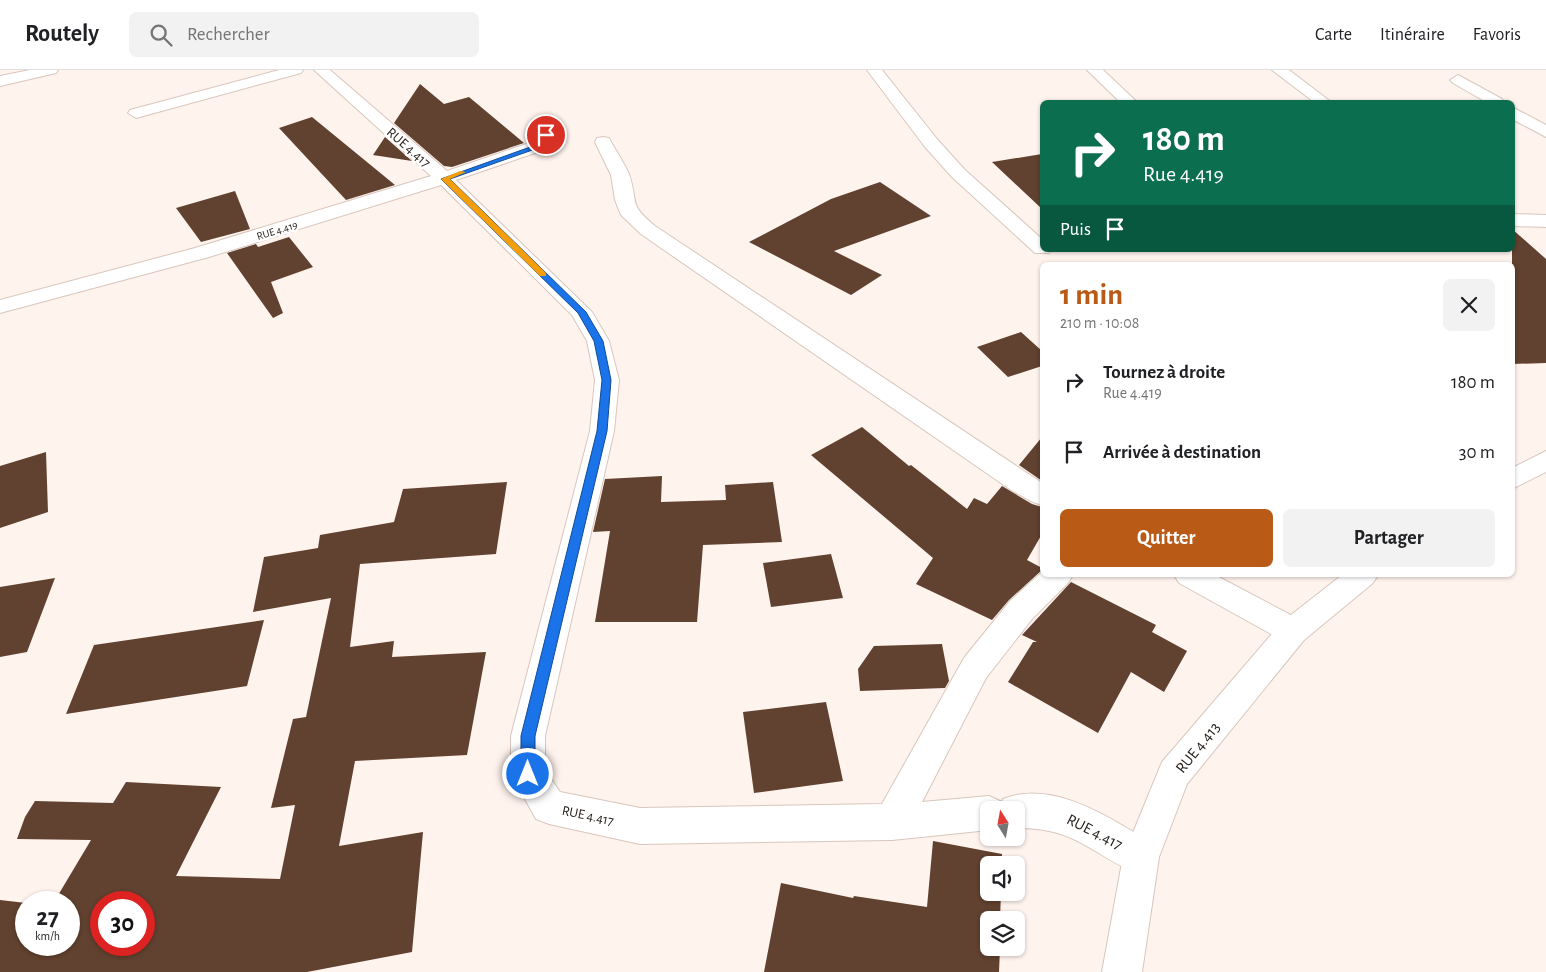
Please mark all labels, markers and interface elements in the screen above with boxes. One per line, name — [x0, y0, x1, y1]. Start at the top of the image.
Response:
search box — [129, 12, 479, 57]
icon: search — [147, 21, 175, 49]
text: Routely — [25, 22, 99, 46]
text: Rechercher — [187, 25, 270, 44]
text: Carte — [1315, 26, 1352, 44]
text: Itinéraire — [1380, 26, 1445, 44]
text: Favoris — [1473, 26, 1521, 44]
pin — [525, 114, 567, 156]
icon: right — [1060, 120, 1125, 185]
icon: arrive — [532, 121, 560, 149]
text: 180 m — [1143, 122, 1225, 157]
street label: RUE 4.417 — [384, 125, 433, 170]
text: Rue 4.419 — [1143, 163, 1224, 185]
icon: arrive — [1101, 215, 1129, 243]
street label: RUE 4.419 — [255, 219, 299, 242]
text: Puis — [1060, 220, 1091, 239]
button: close — [1443, 279, 1495, 331]
text: 1 min — [1060, 280, 1123, 310]
text: 210 m · 10:08 — [1060, 315, 1139, 331]
text: Tournez à droite — [1103, 363, 1225, 382]
icon: right — [1060, 368, 1088, 396]
text: 180 m — [1451, 373, 1495, 392]
text: Rue 4.419 — [1103, 385, 1162, 401]
icon: arrive — [1060, 438, 1088, 466]
text: Arrivée à destination — [1103, 443, 1261, 462]
text: 30 m — [1459, 443, 1495, 462]
button: Quitter — [1060, 509, 1273, 567]
button: Partager — [1283, 509, 1495, 567]
street label: RUE 4.413 — [1173, 719, 1223, 776]
position arrow — [501, 747, 553, 799]
north arrow — [980, 801, 1025, 846]
map controls — [980, 801, 1025, 956]
street label: RUE 4.417 — [561, 804, 615, 828]
street label: RUE 4.417 — [1064, 811, 1125, 853]
button: sound — [980, 856, 1025, 901]
speed limit sign: 30 — [90, 891, 155, 956]
text: 27 — [36, 905, 59, 930]
button: layers — [980, 911, 1025, 956]
text: km/h — [35, 930, 60, 942]

